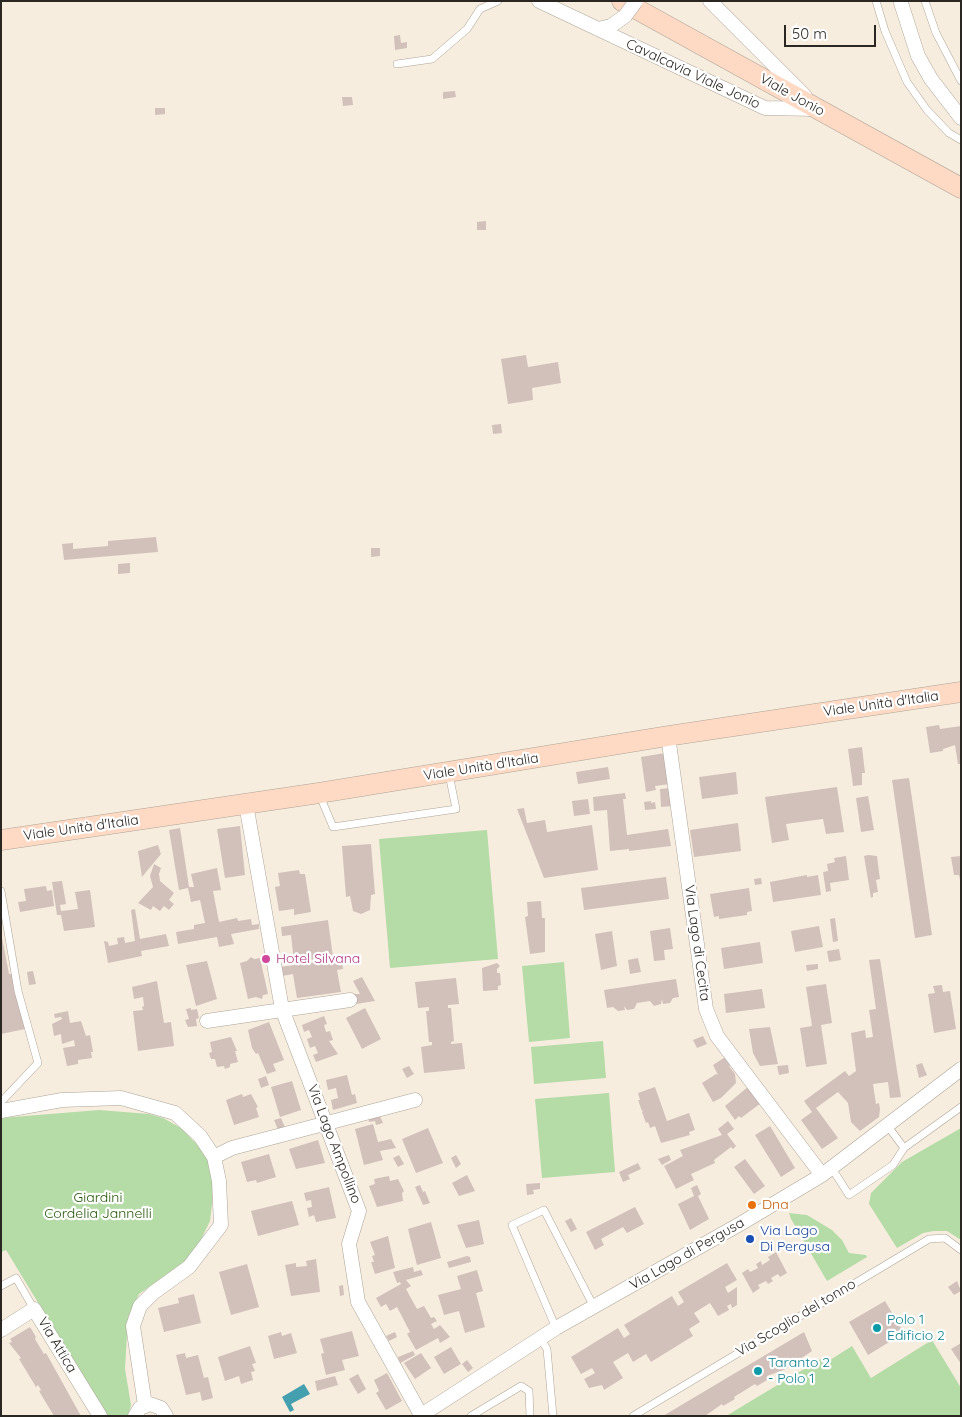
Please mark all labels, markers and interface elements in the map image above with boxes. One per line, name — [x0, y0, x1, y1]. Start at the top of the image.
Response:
scale bar — [787, 15, 880, 47]
text: 50 m — [792, 24, 827, 43]
street label: Cavalcavia Viale Jonio — [623, 35, 763, 113]
street label: Viale Jonio — [757, 70, 827, 120]
street label: Viale Unità d'Italia — [822, 688, 940, 720]
street label: Viale Unità d'Italia — [422, 750, 540, 784]
street label: Viale Unità d'Italia — [22, 812, 140, 844]
street label: Via Lago di Cecita — [681, 884, 713, 1002]
place label: Hotel Silvana — [276, 951, 360, 967]
marker: Hotel Silvana — [260, 953, 272, 965]
street label: Via Lago Ampollino — [304, 1082, 364, 1206]
park label: Giardini Cordelia Jannelli — [44, 1190, 152, 1222]
place label: Dna — [762, 1197, 789, 1213]
marker: Dna — [746, 1199, 758, 1211]
street label: Via Lago di Pergusa — [627, 1214, 747, 1294]
place label: Via Lago Di Pergusa — [760, 1223, 830, 1256]
marker: Via Lago Di Pergusa — [744, 1233, 756, 1245]
street label: Via Scoglio del tonno — [733, 1276, 859, 1360]
place label: Polo 1 Edificio 2 — [887, 1312, 945, 1344]
street label: Via Attica — [34, 1314, 80, 1376]
marker: Polo 1 Edificio 2 — [871, 1322, 883, 1334]
place label: Taranto 2 - Polo 1 — [768, 1355, 830, 1388]
marker: Taranto 2 - Polo 1 — [752, 1365, 764, 1377]

